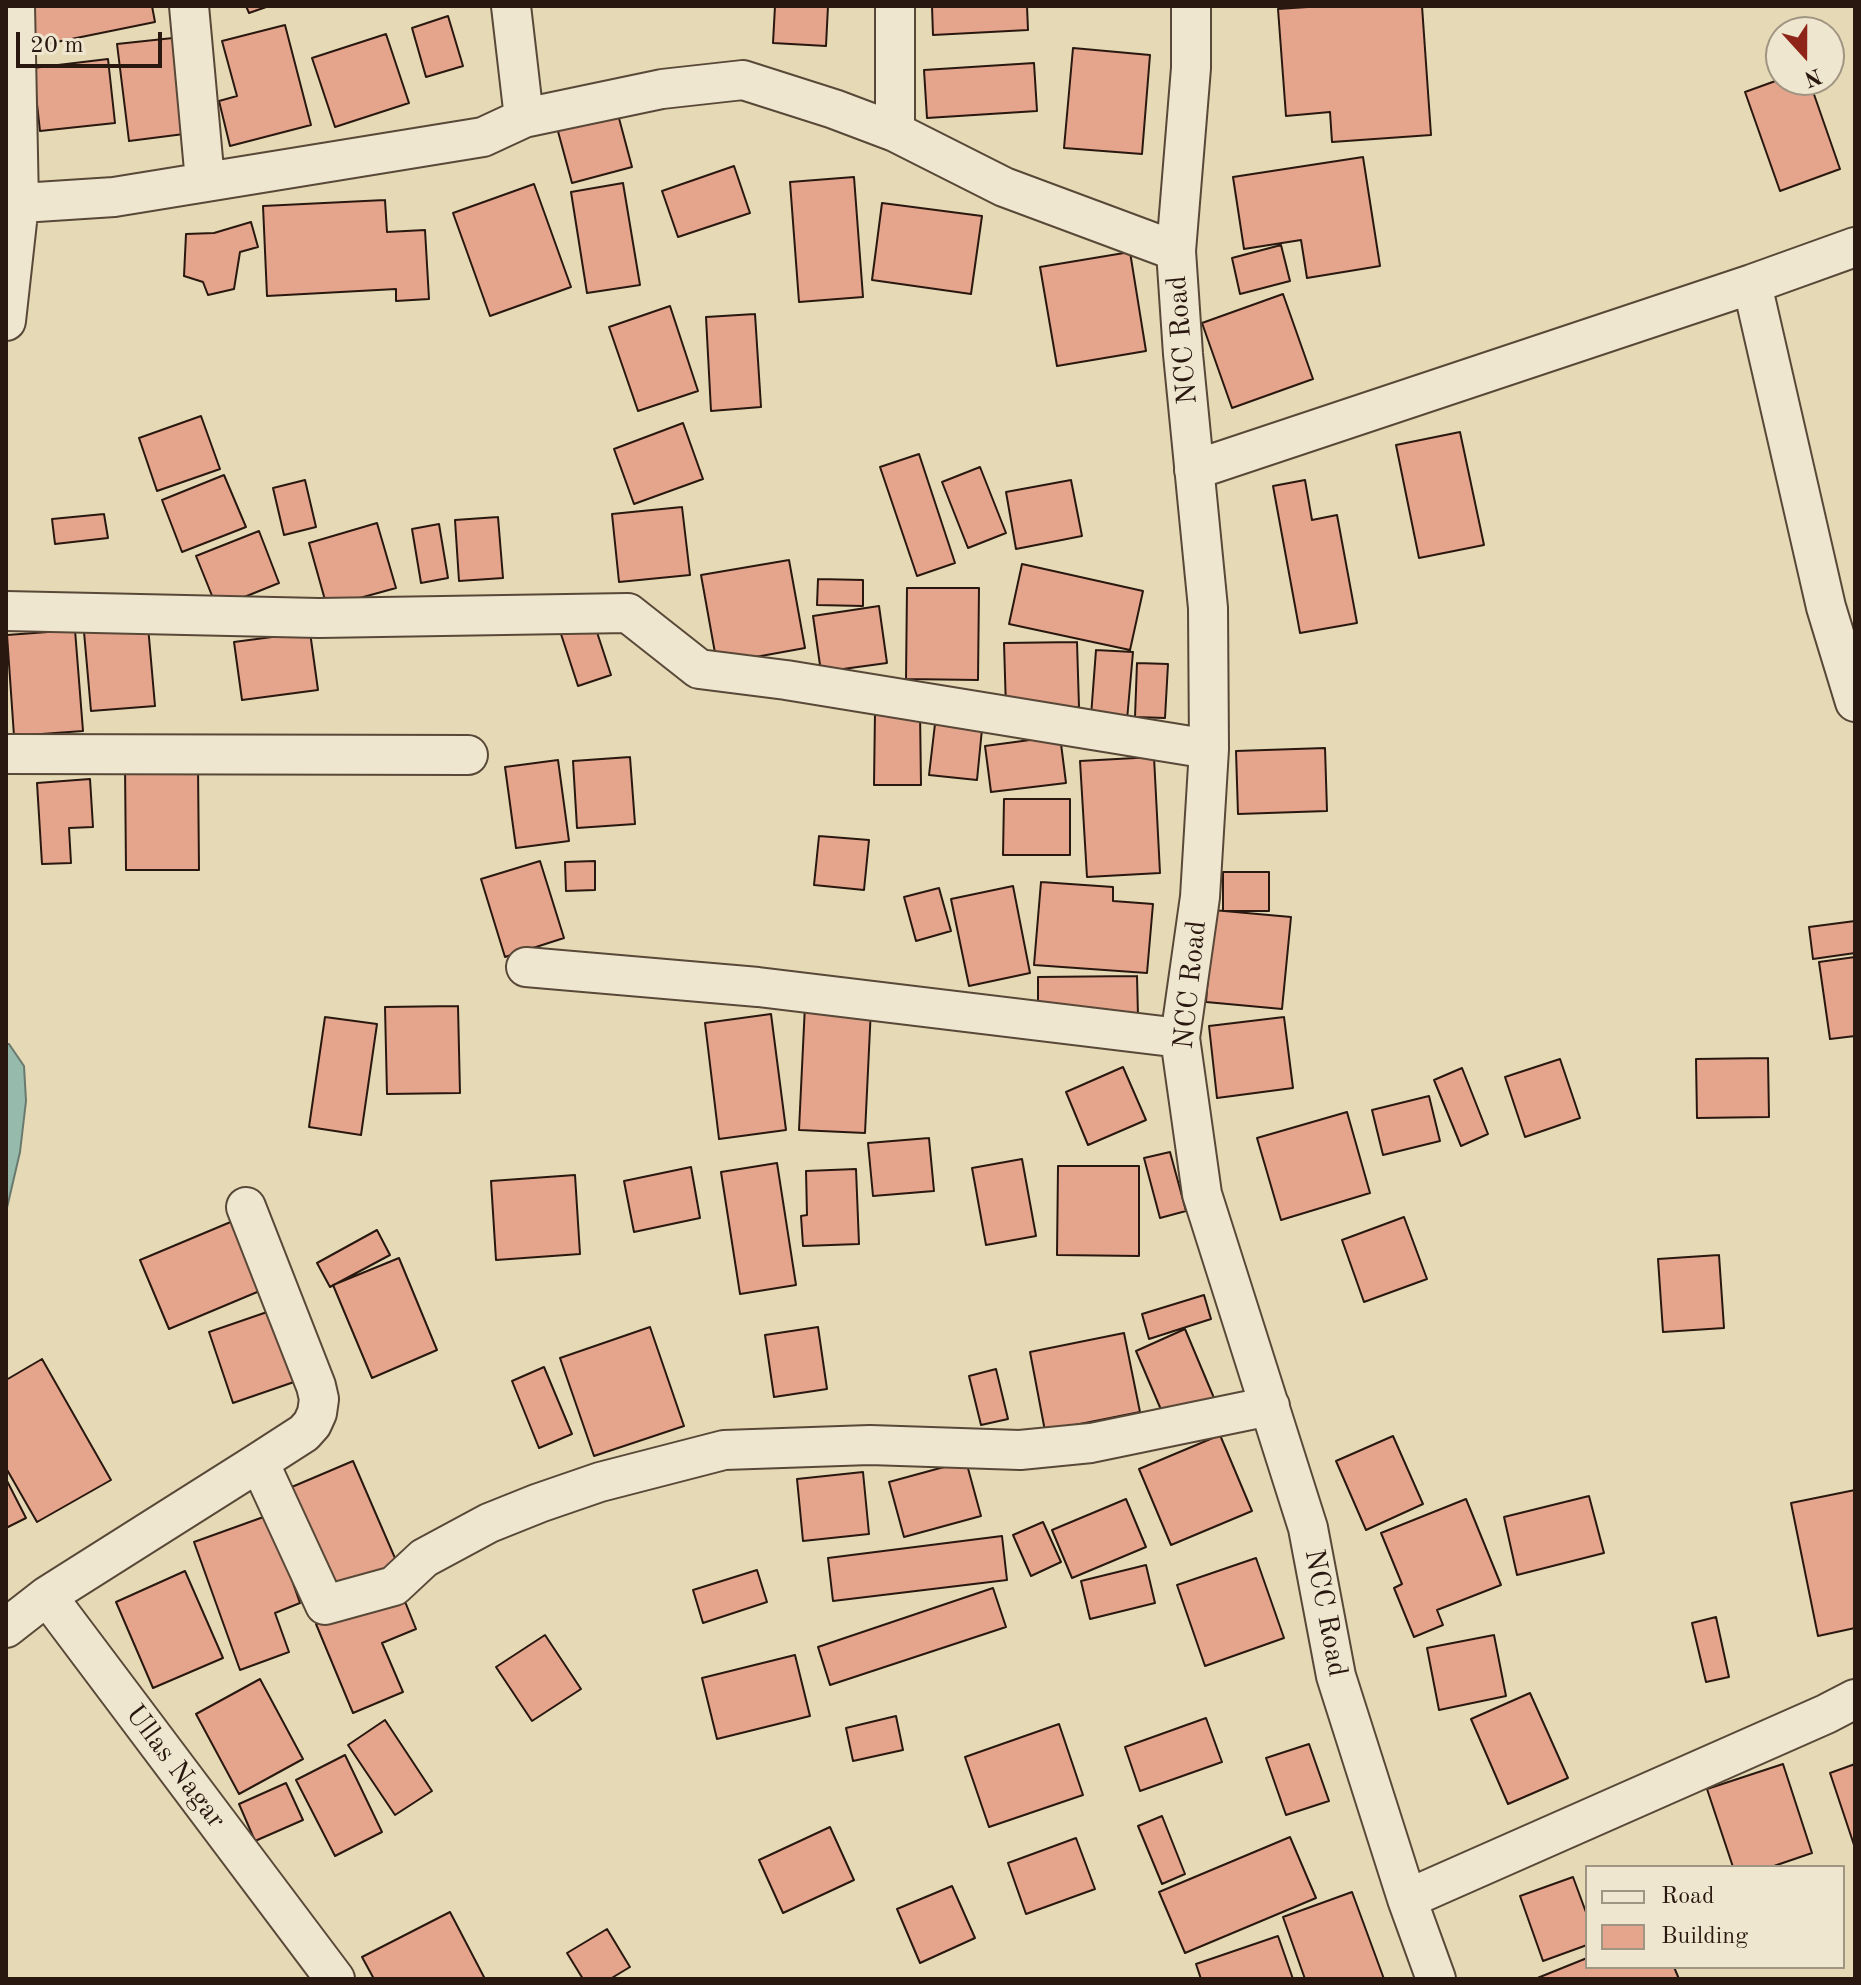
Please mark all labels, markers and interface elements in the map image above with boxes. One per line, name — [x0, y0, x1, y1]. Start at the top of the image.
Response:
scale bar — [20, 16, 166, 66]
north arrow — [1765, 16, 1845, 96]
text: 20 m — [30, 34, 84, 58]
text: N — [1801, 63, 1825, 90]
street label: NCC Road — [1161, 274, 1205, 406]
street label: NCC Road — [1168, 919, 1214, 1051]
street label: NCC Road — [1296, 1546, 1354, 1680]
street label: Ullas Nagar — [117, 1698, 233, 1836]
legend — [1585, 1865, 1845, 1969]
text: Road — [1661, 1885, 1714, 1909]
text: Building — [1661, 1925, 1748, 1949]

